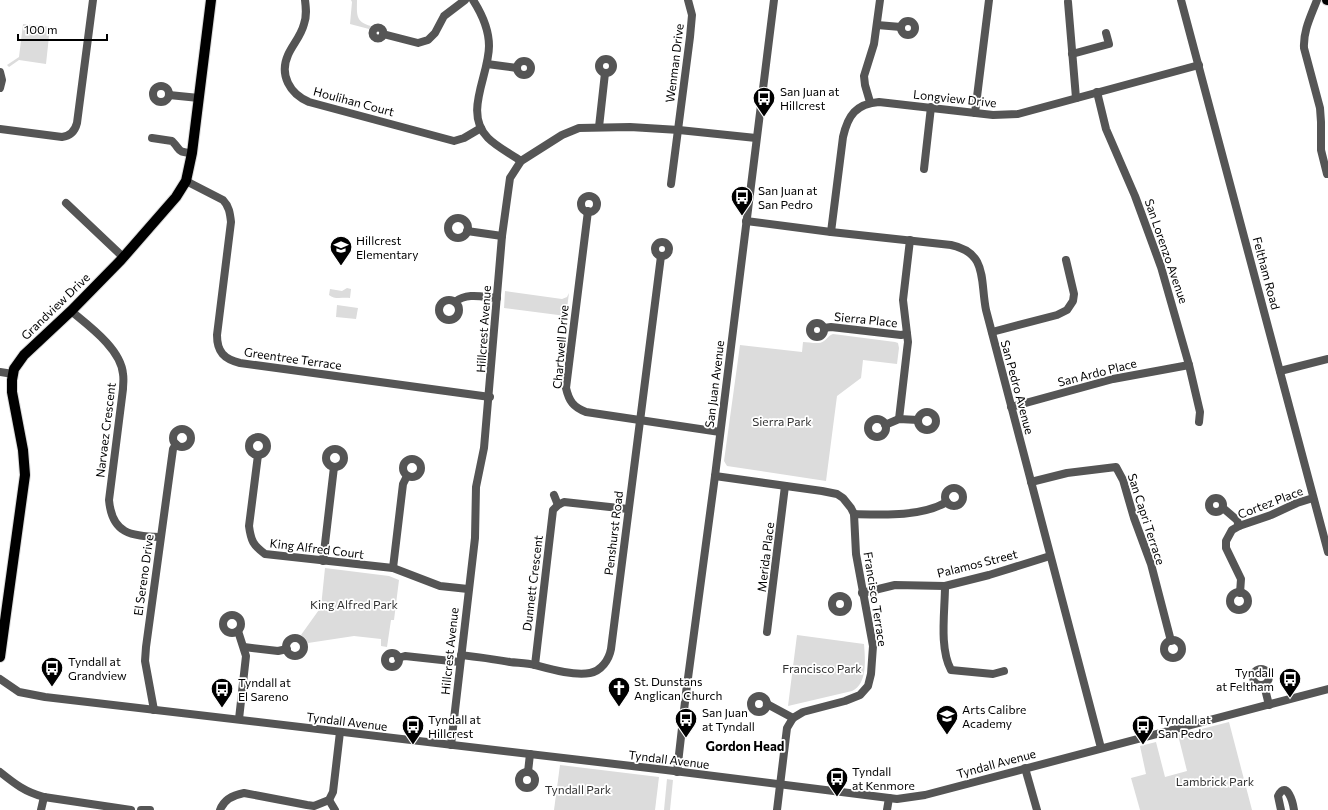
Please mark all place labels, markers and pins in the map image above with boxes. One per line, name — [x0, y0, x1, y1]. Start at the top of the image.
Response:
place label: San Juan at Hillcrest — [780, 84, 839, 112]
bus stop icon: San Juan at Hillcrest — [751, 85, 777, 118]
place label: San Juan at San Pedro — [758, 183, 817, 211]
bus stop icon: San Juan at San Pedro — [729, 184, 755, 217]
place label: Hillcrest Elementary — [356, 233, 418, 261]
school or university icon: Hillcrest Elementary — [328, 234, 354, 267]
place label: Tyndall at Grandview — [68, 654, 127, 682]
bus stop icon: Tyndall at Grandview — [39, 655, 65, 688]
place label: Tyndall at Feltham — [1216, 665, 1274, 693]
bus stop icon: Tyndall at Feltham — [1277, 666, 1303, 699]
place label: St. Dunstans Anglican Church — [634, 674, 722, 702]
place label: Tyndall at El Sareno — [238, 675, 291, 703]
church icon: St. Dunstans Anglican Church — [606, 675, 632, 708]
bus stop icon: Tyndall at El Sareno — [209, 676, 235, 709]
place label: Arts Calibre Academy — [962, 702, 1026, 730]
school or university icon: Arts Calibre Academy — [934, 703, 960, 736]
place label: San Juan at Tyndall — [702, 705, 755, 733]
bus stop icon: San Juan at Tyndall — [673, 706, 699, 739]
place label: Tyndall at Hillcrest — [428, 712, 481, 740]
place label: Tyndall at San Pedro — [1158, 712, 1213, 740]
bus stop icon: Tyndall at Hillcrest — [400, 713, 426, 746]
bus stop icon: Tyndall at San Pedro — [1130, 713, 1156, 746]
place label: Tyndall at Kenmore — [852, 764, 915, 792]
bus stop icon: Tyndall at Kenmore — [824, 765, 850, 798]

